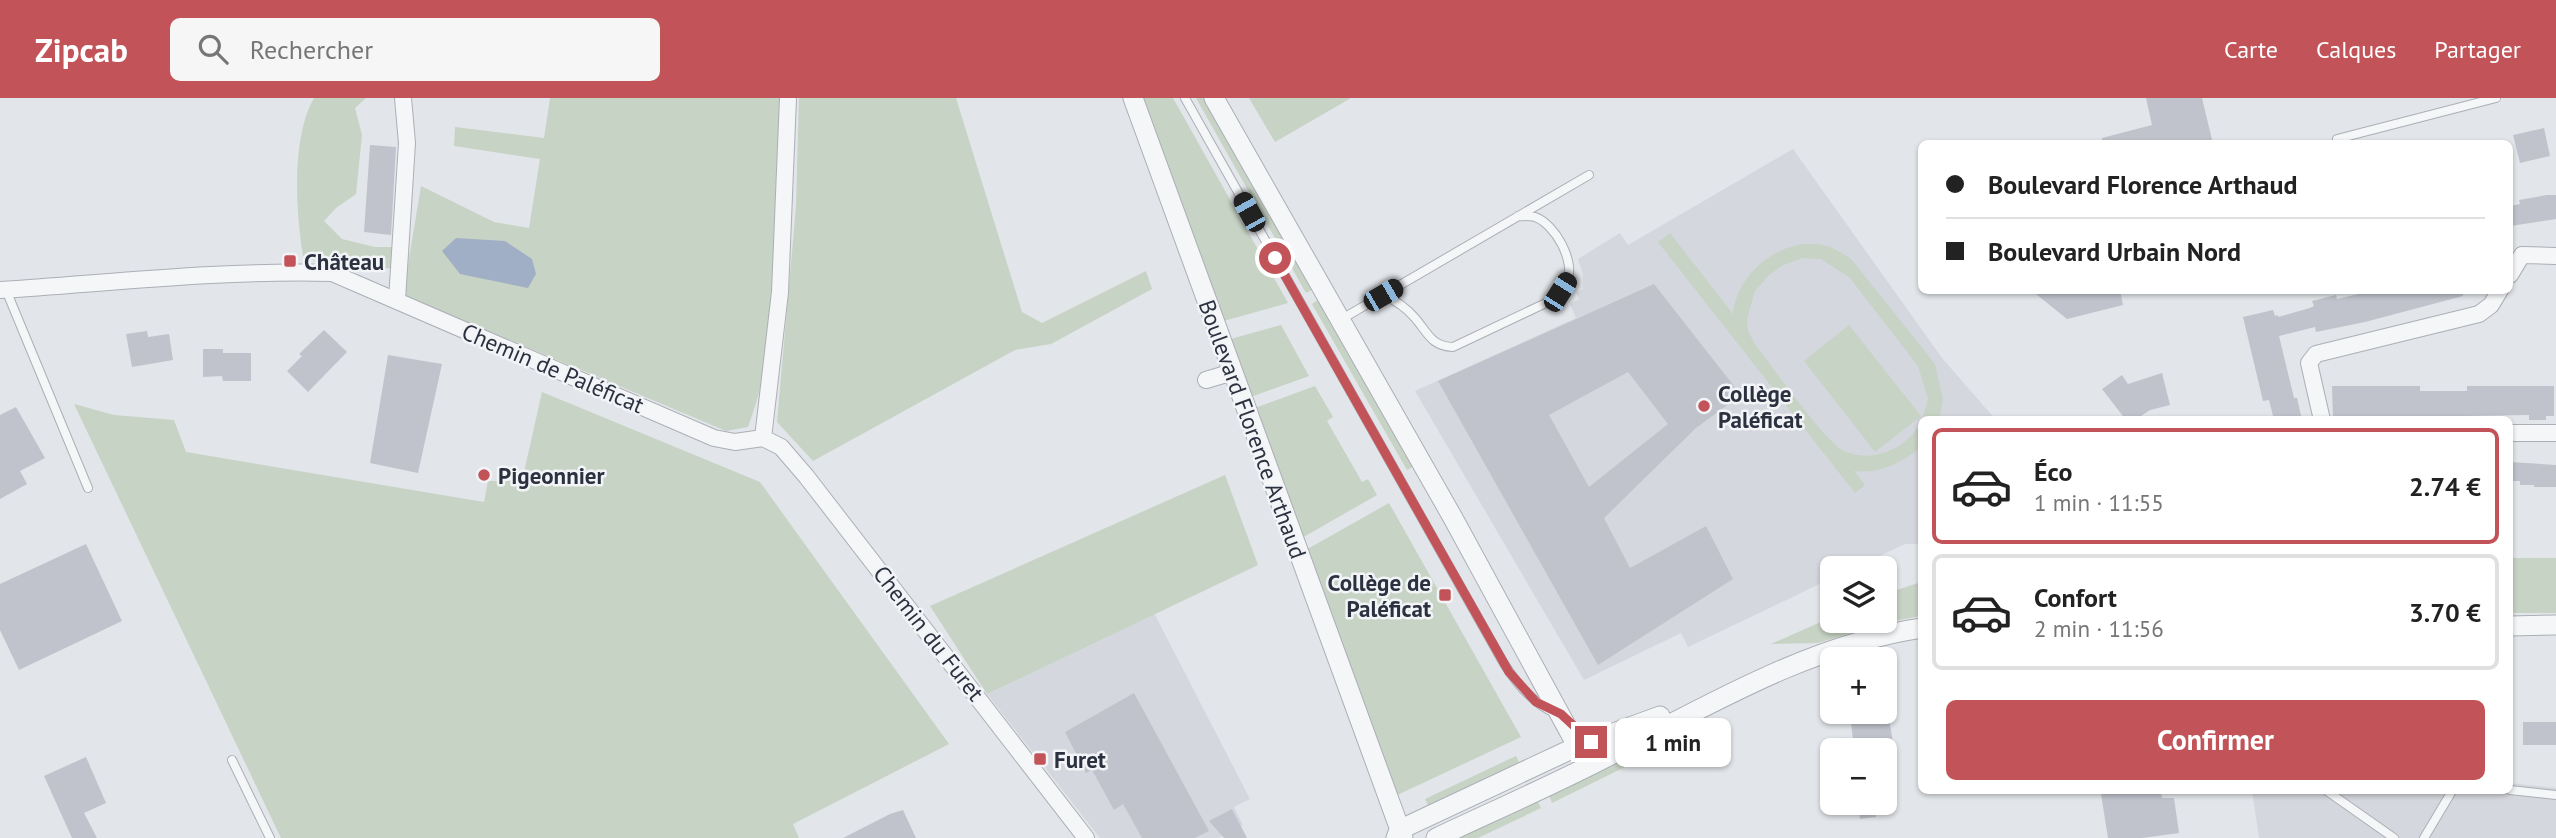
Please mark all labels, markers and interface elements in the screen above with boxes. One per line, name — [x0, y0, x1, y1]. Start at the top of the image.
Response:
search box — [170, 18, 660, 81]
text: Zipcab — [35, 28, 128, 71]
icon: search — [194, 30, 232, 68]
text: Rechercher — [250, 33, 373, 66]
text: Carte — [2224, 34, 2278, 65]
text: Calques — [2316, 34, 2396, 65]
text: Partager — [2434, 34, 2521, 65]
text: Boulevard Florence Arthaud — [1988, 168, 2297, 201]
car — [1230, 189, 1269, 235]
text: Boulevard Urbain Nord — [1988, 235, 2241, 268]
route start — [1259, 242, 1291, 274]
place label: Château — [304, 247, 384, 276]
marker: Château — [282, 253, 298, 269]
car — [1540, 269, 1581, 315]
car — [1360, 275, 1407, 315]
street label: Boulevard Florence Arthaud — [1193, 296, 1313, 562]
street label: Chemin de Paléficat — [458, 317, 649, 420]
place label: Collège Paléficat — [1718, 379, 1802, 434]
marker: Collège Paléficat — [1696, 398, 1712, 414]
icon: car — [1950, 455, 2013, 518]
text: Éco — [2034, 455, 2072, 488]
place label: Pigeonnier — [498, 461, 606, 490]
marker: Pigeonnier — [476, 467, 492, 483]
text: 2.74 € — [2409, 470, 2481, 503]
text: 1 min · 11:55 — [2034, 488, 2164, 517]
map controls — [1820, 556, 1897, 815]
button: layers — [1820, 556, 1897, 633]
street label: Chemin du Furet — [867, 560, 991, 706]
place label: Collège de Paléficat — [1328, 568, 1431, 623]
icon: car — [1950, 581, 2013, 644]
text: Confort — [2034, 581, 2117, 614]
marker: Collège de Paléficat — [1437, 587, 1453, 603]
text: 3.70 € — [2409, 596, 2481, 629]
text: 2 min · 11:56 — [2034, 614, 2164, 643]
button: + — [1820, 647, 1897, 724]
button: Confirmer — [1946, 700, 2485, 780]
callout: 1 min — [1616, 718, 1731, 766]
route end — [1575, 726, 1607, 758]
text: 1 min — [1645, 728, 1701, 757]
button: − — [1820, 738, 1897, 815]
place label: Furet — [1054, 745, 1106, 774]
marker: Furet — [1032, 751, 1048, 767]

